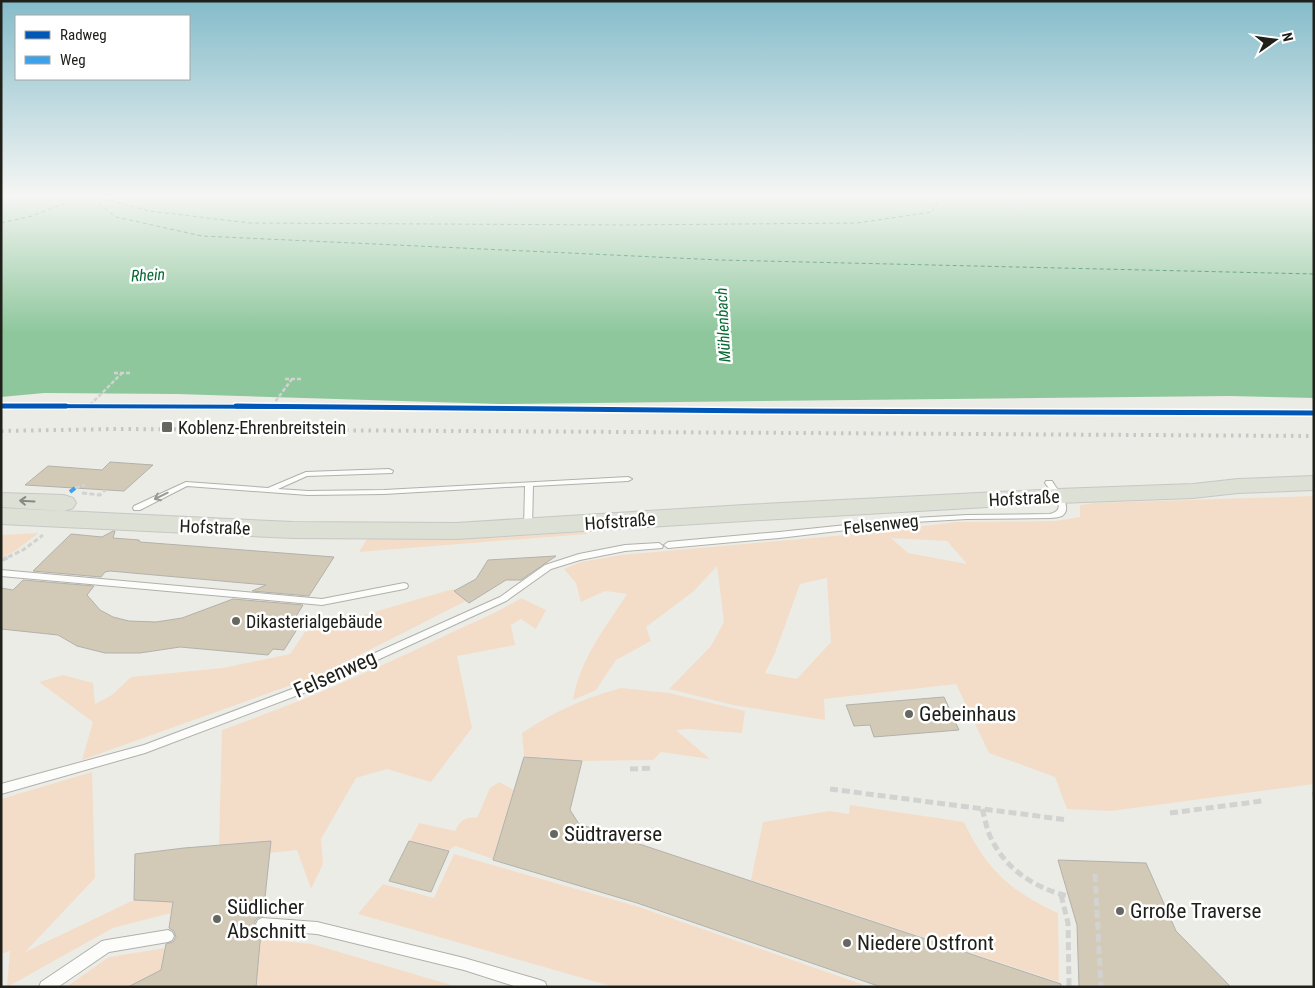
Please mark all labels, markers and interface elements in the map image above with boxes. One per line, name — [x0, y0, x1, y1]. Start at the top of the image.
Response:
legend — [15, 15, 190, 80]
north arrow — [1250, 15, 1300, 65]
text: Radweg — [60, 26, 107, 44]
text: N — [1279, 31, 1296, 43]
text: Weg — [60, 51, 86, 69]
water label: Rhein — [130, 265, 166, 285]
water label: Mühlenbach — [712, 287, 734, 363]
place label: Koblenz-Ehrenbreitstein — [178, 417, 346, 438]
marker: Koblenz-Ehrenbreitstein — [160, 420, 174, 434]
street label: Hofstraße — [988, 486, 1060, 510]
one-way arrow — [154, 492, 169, 501]
one-way arrow — [19, 497, 35, 506]
street label: Hofstraße — [584, 508, 656, 534]
street label: Felsenweg — [842, 510, 920, 538]
street label: Hofstraße — [179, 515, 251, 539]
place label: Dikasterialgebäude — [246, 611, 382, 632]
marker: Dikasterialgebäude — [230, 615, 242, 627]
street label: Felsenweg — [290, 645, 380, 703]
place label: Gebeinhaus — [919, 702, 1016, 726]
marker: Gebeinhaus — [903, 708, 915, 720]
place label: Südtraverse — [564, 822, 662, 846]
marker: Südtraverse — [548, 828, 560, 840]
place label: Südlicher Abschnitt — [227, 895, 306, 943]
place label: Grroße Traverse — [1130, 899, 1261, 923]
marker: Grroße Traverse — [1114, 905, 1126, 917]
marker: Südlicher Abschnitt — [211, 913, 223, 925]
place label: Niedere Ostfront — [857, 931, 994, 955]
marker: Niedere Ostfront — [841, 937, 853, 949]

